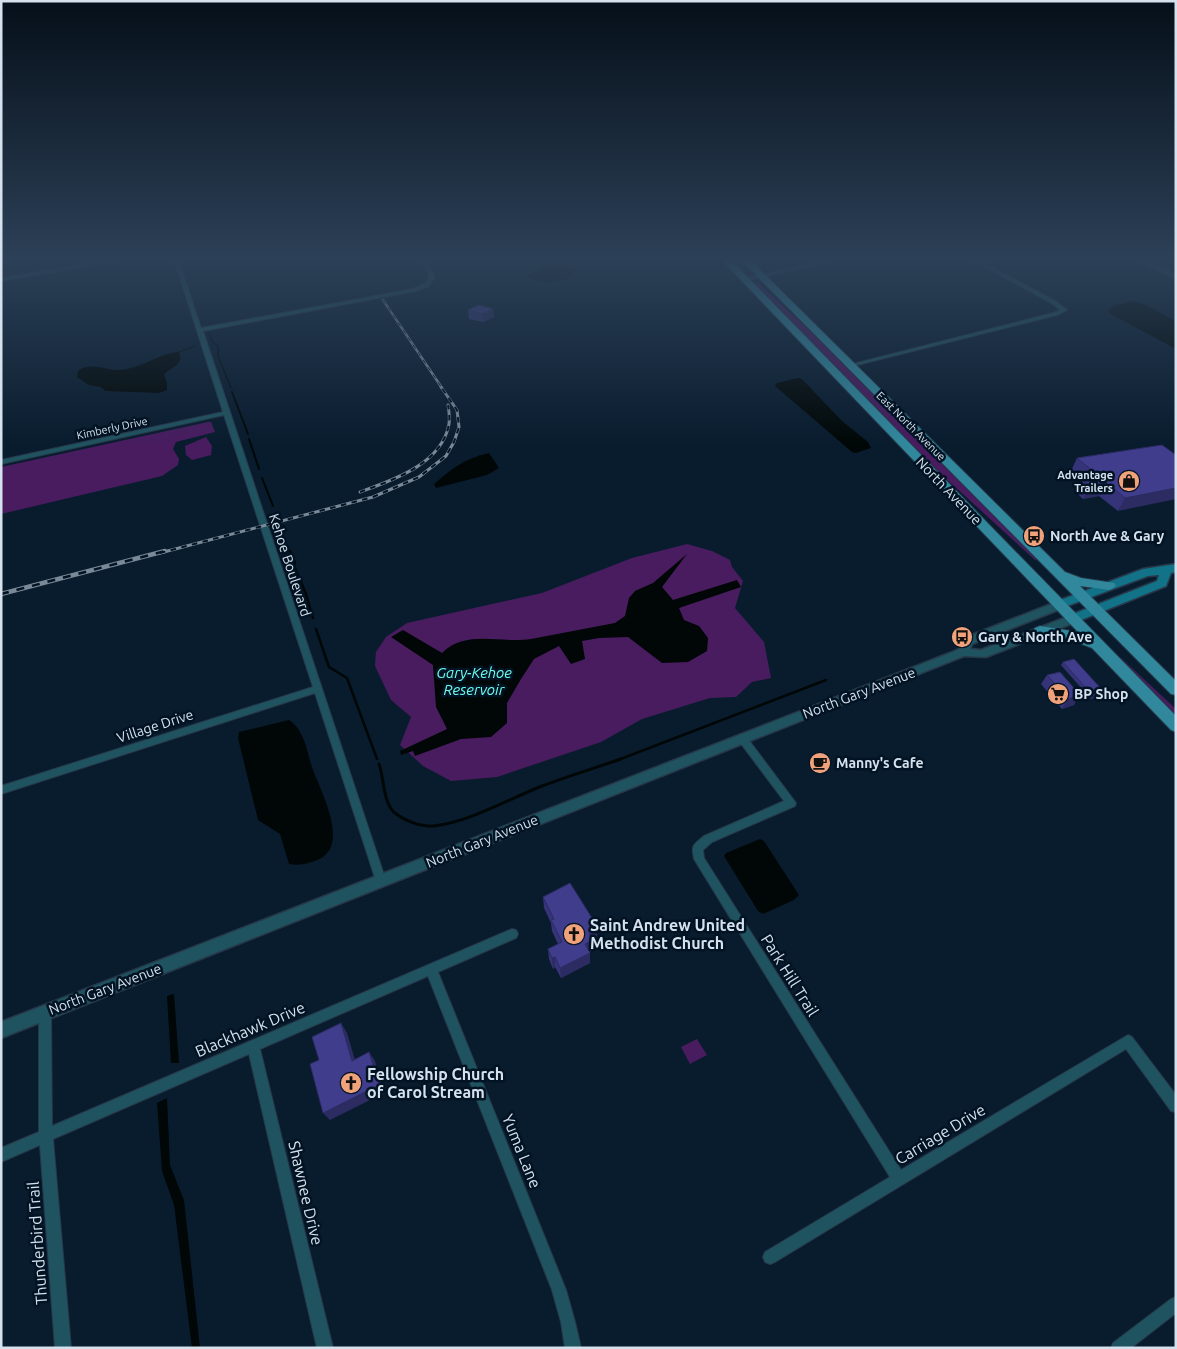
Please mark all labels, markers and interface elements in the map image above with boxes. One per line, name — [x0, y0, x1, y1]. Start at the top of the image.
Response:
street label: East North Avenue — [874, 389, 948, 463]
street label: Kimberly Drive — [75, 415, 149, 441]
street label: North Avenue — [913, 454, 985, 528]
place label: Advantage Trailers — [1057, 469, 1113, 494]
shop icon: Advantage Trailers — [1117, 469, 1141, 493]
street label: Kehoe Boulevard — [266, 512, 314, 618]
bus stop icon: North Ave & Gary — [1022, 524, 1046, 548]
place label: North Ave & Gary — [1050, 528, 1165, 544]
bus stop icon: Gary & North Ave — [950, 625, 974, 649]
place label: Gary & North Ave — [978, 629, 1092, 645]
water label: Gary-Kehoe Reservoir — [436, 664, 512, 698]
street label: North Gary Avenue — [800, 664, 918, 722]
supermarket icon: BP Shop — [1046, 682, 1070, 706]
place label: BP Shop — [1074, 686, 1128, 702]
street label: Village Drive — [115, 706, 195, 746]
cafe icon: Manny's Cafe — [808, 751, 832, 775]
place label: Manny's Cafe — [836, 755, 923, 771]
street label: North Gary Avenue — [424, 811, 540, 871]
place label: Saint Andrew United Methodist Church — [590, 916, 745, 952]
church icon: Saint Andrew United Methodist Church — [562, 922, 586, 946]
street label: Park Hill Trail — [758, 931, 822, 1019]
street label: North Gary Avenue — [46, 960, 164, 1018]
street label: Blackhawk Drive — [192, 998, 308, 1060]
place label: Fellowship Church of Carol Stream — [367, 1065, 504, 1101]
church icon: Fellowship Church of Carol Stream — [339, 1071, 363, 1095]
street label: Carriage Drive — [892, 1100, 988, 1168]
street label: Yuma Lane — [499, 1111, 545, 1191]
street label: Shawnee Drive — [285, 1139, 327, 1247]
street label: Thunderbird Trail — [24, 1181, 50, 1305]

